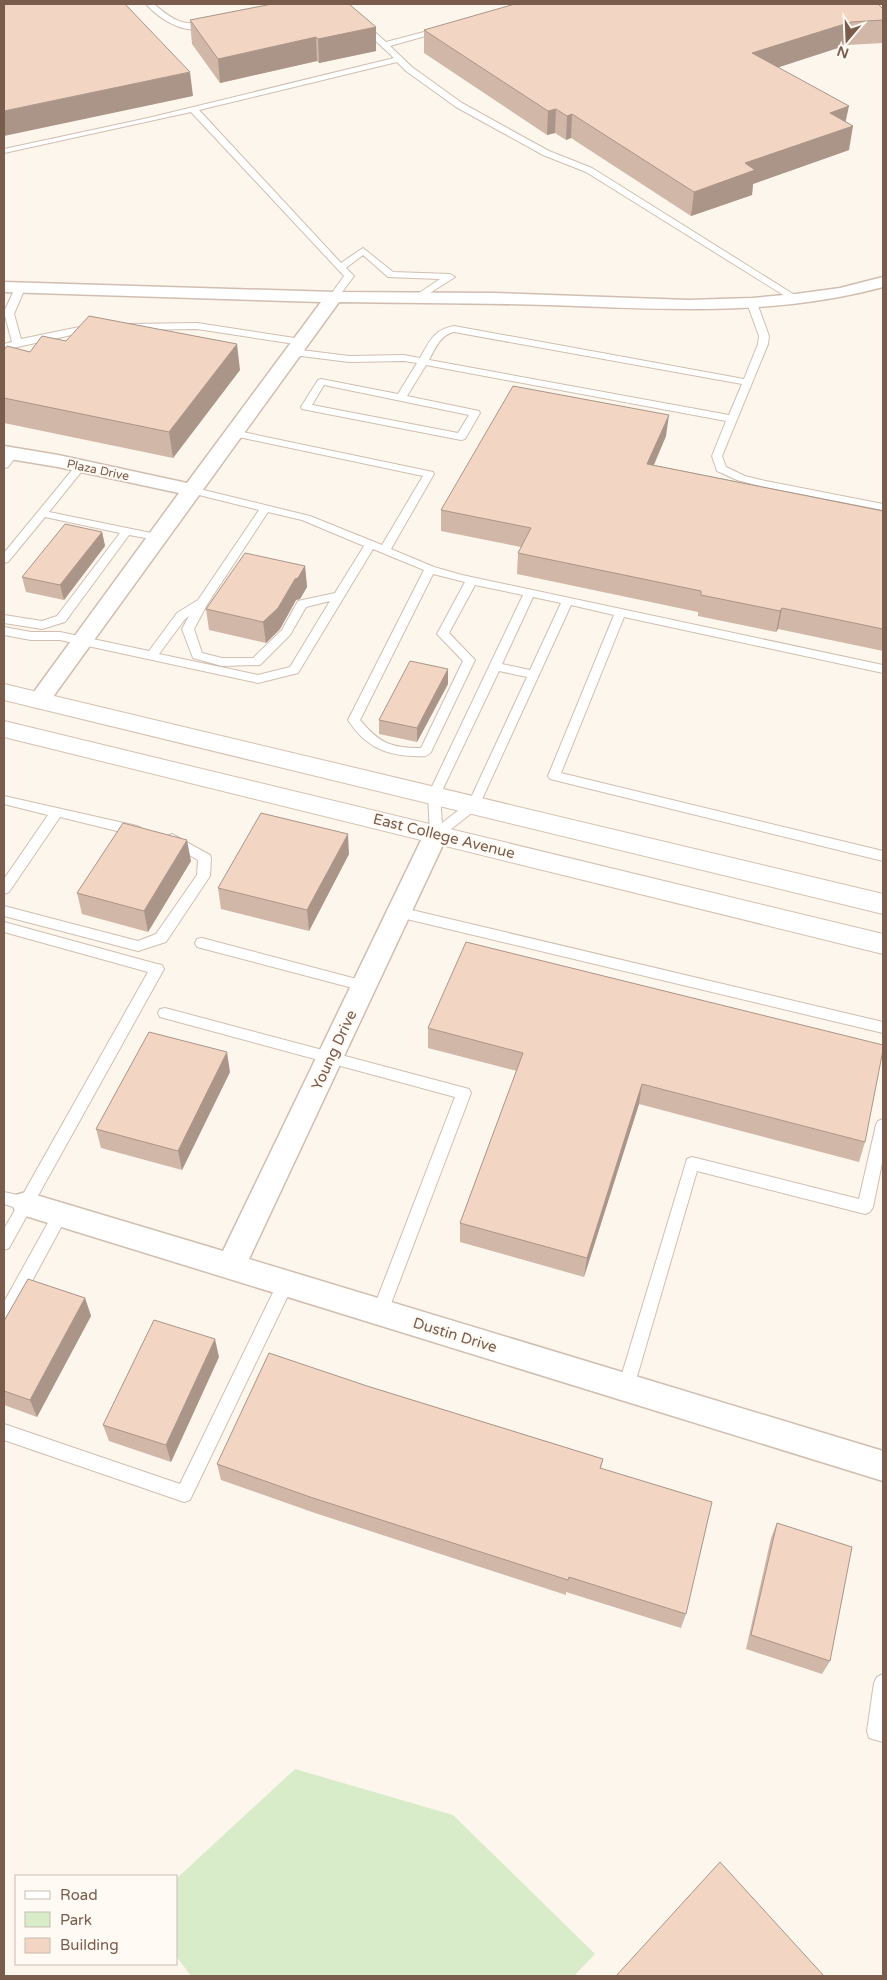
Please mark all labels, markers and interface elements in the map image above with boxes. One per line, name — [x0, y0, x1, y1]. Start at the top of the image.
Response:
north arrow — [822, 15, 872, 65]
text: N — [835, 42, 851, 62]
street label: Plaza Drive — [66, 457, 131, 483]
street label: East College Avenue — [371, 810, 517, 862]
street label: Young Drive — [308, 1007, 360, 1093]
street label: Dustin Drive — [411, 1314, 499, 1356]
legend — [15, 1875, 178, 1965]
text: Road — [60, 1886, 98, 1904]
text: Park — [60, 1911, 92, 1929]
text: Building — [60, 1936, 119, 1954]

